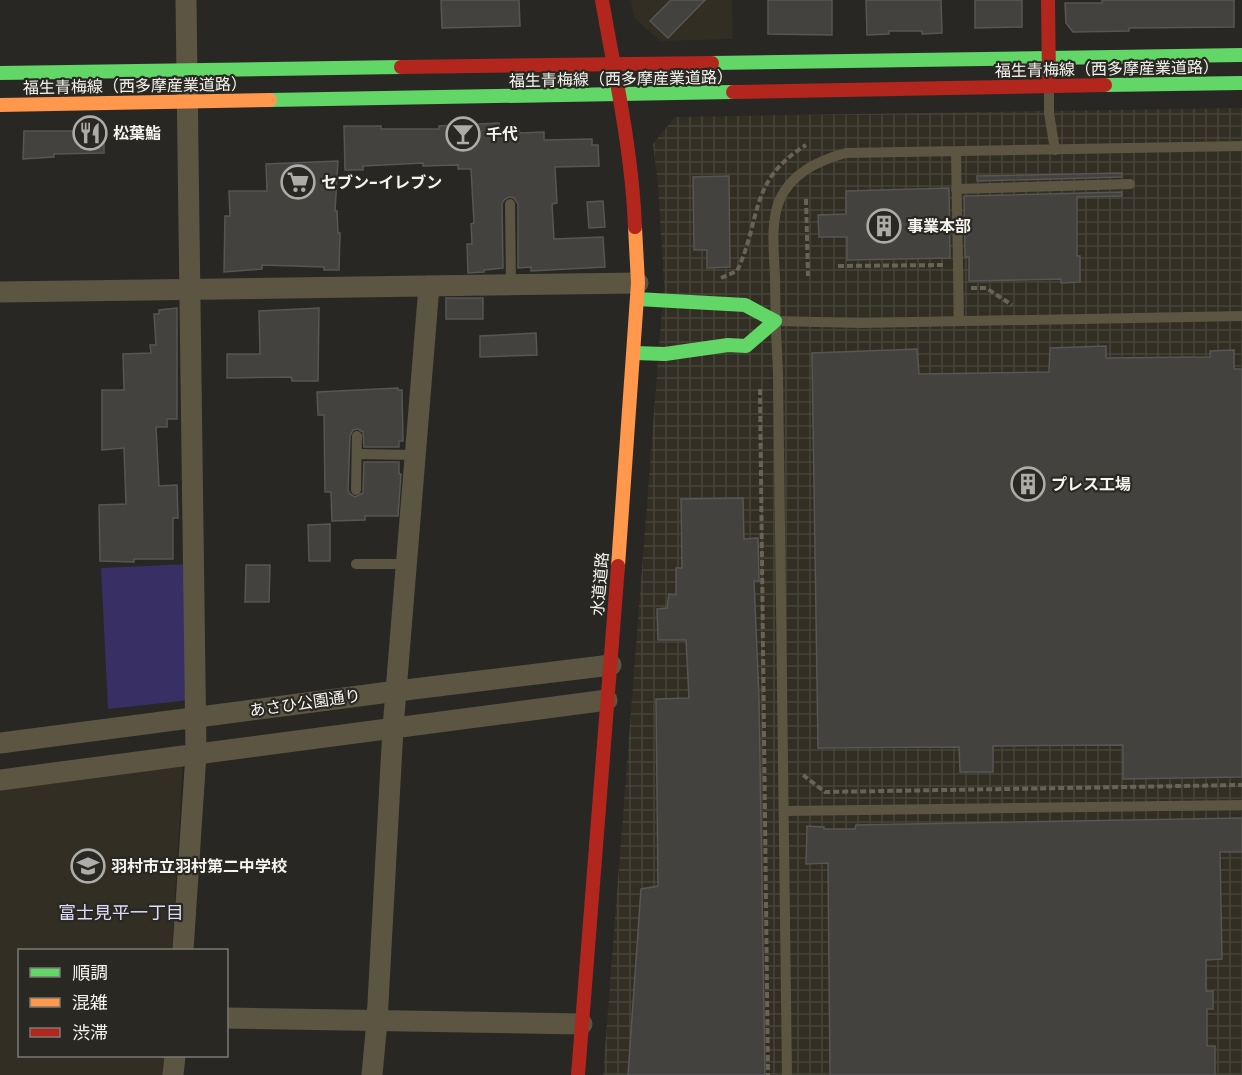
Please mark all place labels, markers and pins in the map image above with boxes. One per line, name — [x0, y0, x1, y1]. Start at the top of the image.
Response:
restaurant icon: 松葉鮨 — [72, 115, 108, 151]
bar icon: 千代 — [445, 116, 481, 152]
place label: 松葉鮨 — [113, 122, 161, 145]
place label: 千代 — [486, 123, 518, 146]
supermarket icon: セブン-イレブン — [280, 164, 316, 200]
place label: セブン-イレブン — [321, 171, 442, 194]
building icon: 事業本部 — [866, 208, 902, 244]
place label: 事業本部 — [907, 215, 971, 238]
building icon: プレス工場 — [1010, 466, 1046, 502]
place label: プレス工場 — [1051, 473, 1131, 496]
school or university icon: 羽村市立羽村第二中学校 — [70, 848, 106, 884]
place label: 羽村市立羽村第二中学校 — [111, 855, 287, 878]

